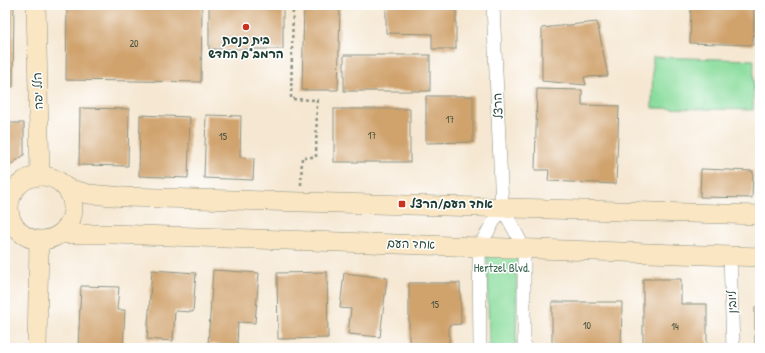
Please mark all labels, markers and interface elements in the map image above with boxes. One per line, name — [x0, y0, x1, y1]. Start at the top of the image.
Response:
marker: בית כנסת הרמב"ם החדש — [241, 22, 251, 32]
place label: בית כנסת הרמב"ם החדש — [208, 31, 284, 62]
house number: 20 — [129, 37, 139, 50]
street label: הלל יפה — [28, 72, 47, 110]
street label: הרצל — [488, 92, 507, 120]
house number: 17 — [446, 113, 454, 126]
house number: 17 — [368, 129, 376, 142]
house number: 15 — [219, 130, 228, 143]
place label: אחד העם/הרצל — [410, 195, 493, 212]
marker: אחד העם/הרצל — [397, 199, 407, 209]
street label: אחד העם — [387, 234, 435, 253]
park label: Hertzel Blvd. — [474, 259, 530, 276]
street label: ליובין — [723, 290, 740, 314]
house number: 15 — [431, 298, 440, 311]
house number: 10 — [583, 319, 592, 332]
house number: 14 — [671, 320, 679, 333]

